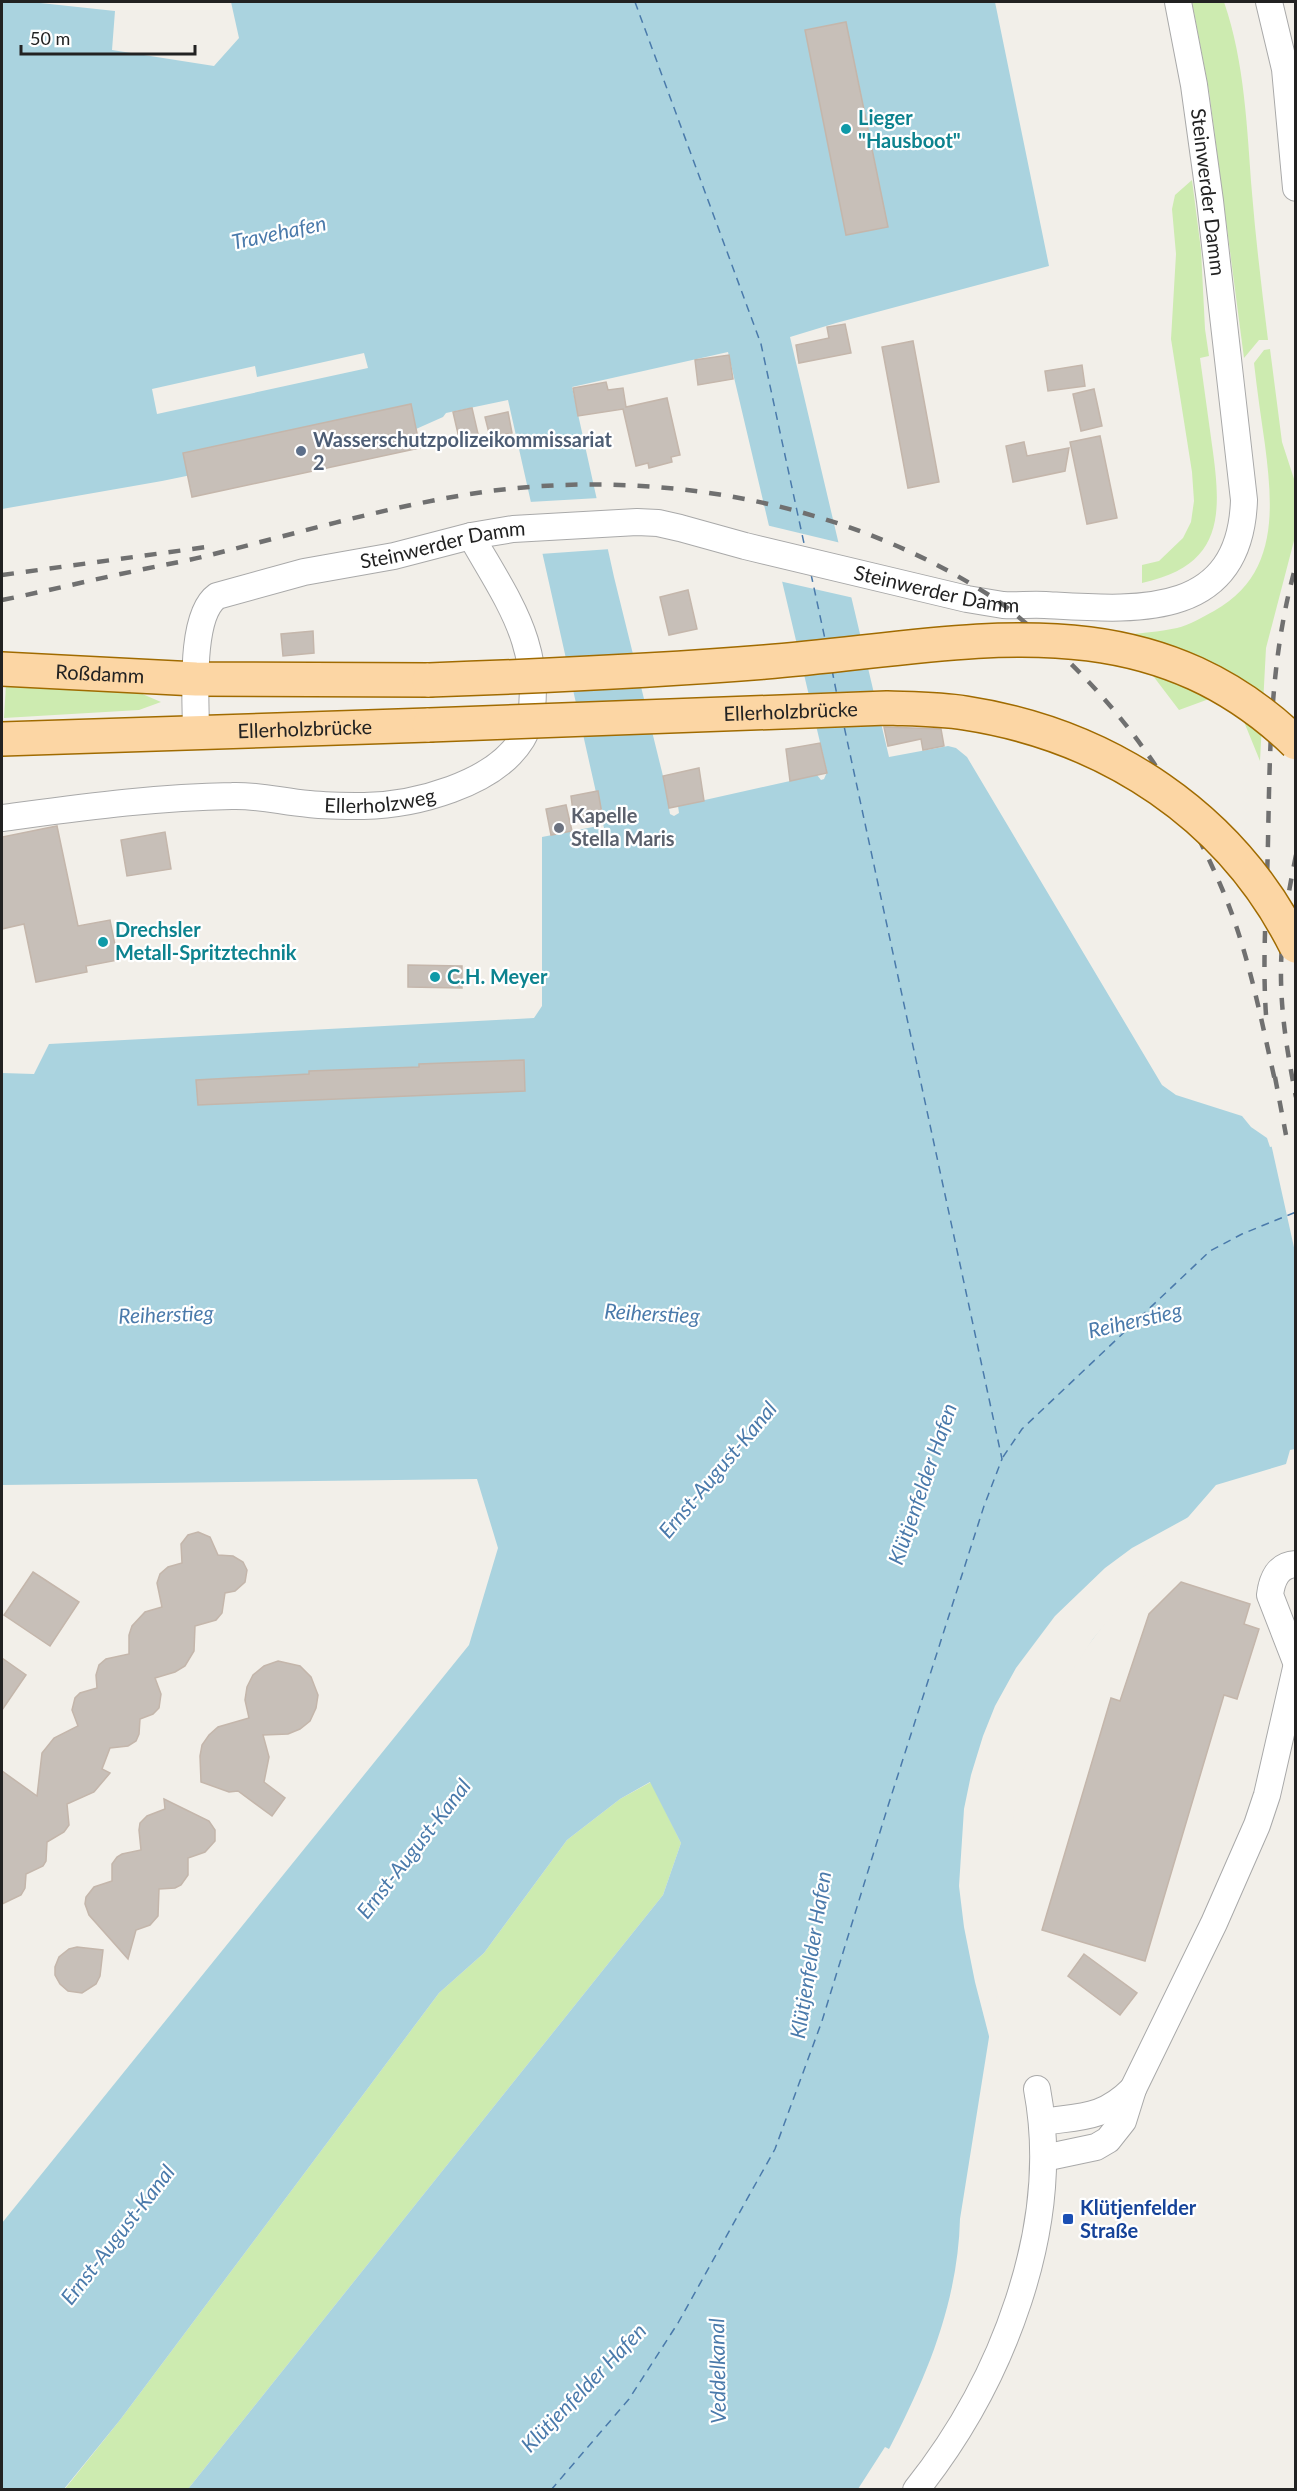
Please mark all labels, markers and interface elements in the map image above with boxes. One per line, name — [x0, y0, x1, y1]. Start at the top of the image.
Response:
scale bar — [21, 18, 195, 56]
text: 50 m — [30, 27, 70, 49]
place label: Lieger "Hausboot" — [858, 105, 961, 152]
street label: Steinwerder Damm — [1187, 107, 1231, 277]
marker: Lieger "Hausboot" — [839, 122, 853, 136]
water label: Travehafen — [229, 209, 328, 254]
place label: Wasserschutzpolizeikommissariat 2 — [313, 427, 612, 474]
marker: Wasserschutzpolizeikommissariat 2 — [294, 444, 308, 458]
street label: Steinwerder Damm — [358, 515, 526, 573]
street label: Steinwerder Damm — [852, 559, 1019, 616]
street label: Roßdamm — [55, 659, 145, 687]
street label: Ellerholzbrücke — [723, 696, 858, 725]
street label: Ellerholzbrücke — [237, 714, 372, 742]
street label: Ellerholzweg — [324, 782, 438, 817]
place label: Kapelle Stella Maris — [571, 803, 675, 850]
marker: Kapelle Stella Maris — [552, 821, 566, 835]
place label: Drechsler Metall-Spritztechnik — [115, 917, 297, 964]
marker: Drechsler Metall-Spritztechnik — [96, 935, 110, 949]
place label: C.H. Meyer — [447, 964, 548, 988]
marker: C.H. Meyer — [428, 970, 442, 984]
water label: Reiherstieg — [1085, 1296, 1185, 1342]
water label: Reiherstieg — [604, 1298, 701, 1328]
water label: Reiherstieg — [118, 1299, 215, 1328]
water label: Ernst-August-Kanal — [653, 1396, 781, 1542]
water label: Klütjenfelder Hafen — [882, 1400, 961, 1567]
water label: Ernst-August-Kanal — [351, 1773, 475, 1923]
water label: Klütjenfelder Hafen — [784, 1869, 835, 2040]
water label: Ernst-August-Kanal — [55, 2159, 179, 2309]
place label: Klütjenfelder Straße — [1080, 2195, 1197, 2242]
marker: Klütjenfelder Straße — [1061, 2212, 1075, 2226]
water label: Klütjenfelder Hafen — [515, 2317, 651, 2456]
water label: Veddelkanal — [703, 2318, 730, 2424]

